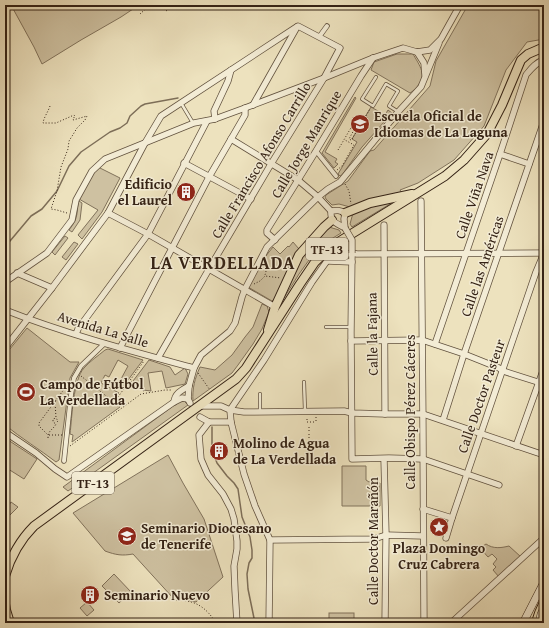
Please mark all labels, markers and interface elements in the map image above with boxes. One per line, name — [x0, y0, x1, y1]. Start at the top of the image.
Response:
street label: Calle Francisco Afonso Carrillo — [206, 78, 316, 242]
street label: Calle Jorge Manrique — [266, 86, 346, 202]
place label: Escuela Oficial de Idiomas de La Laguna — [374, 106, 508, 142]
school or university icon: Escuela Oficial de Idiomas de La Laguna — [349, 113, 371, 135]
street label: Calle Viña Nava — [450, 148, 498, 241]
place label: Edificio el Laurel — [118, 174, 173, 210]
building icon: Edificio el Laurel — [175, 181, 197, 203]
street label: Calle las Américas — [455, 213, 509, 319]
road number: TF-13 — [306, 238, 348, 260]
district label: LA VERDELLADA — [151, 249, 295, 276]
street label: Calle la Fajana — [361, 292, 383, 376]
street label: Avenida La Salle — [55, 306, 151, 352]
street label: Calle Obispo Pérez Cáceres — [400, 335, 420, 489]
street label: Calle Doctor Pasteur — [452, 336, 510, 456]
place label: Campo de Fútbol La Verdellada — [40, 374, 144, 410]
sports icon: Campo de Fútbol La Verdellada — [15, 381, 37, 403]
place label: Molino de Agua de La Verdellada — [233, 433, 337, 469]
building icon: Molino de Agua de La Verdellada — [208, 440, 230, 462]
road number: TF-13 — [72, 472, 114, 494]
street label: Calle Doctor Marañón — [363, 477, 383, 605]
place icon: Plaza Domingo Cruz Cabrera — [428, 516, 450, 538]
place label: Seminario Diocesano de Tenerife — [141, 518, 272, 554]
school or university icon: Seminario Diocesano de Tenerife — [116, 525, 138, 547]
place label: Plaza Domingo Cruz Cabrera — [393, 538, 486, 574]
building icon: Seminario Nuevo — [79, 584, 101, 606]
place label: Seminario Nuevo — [104, 585, 210, 605]

